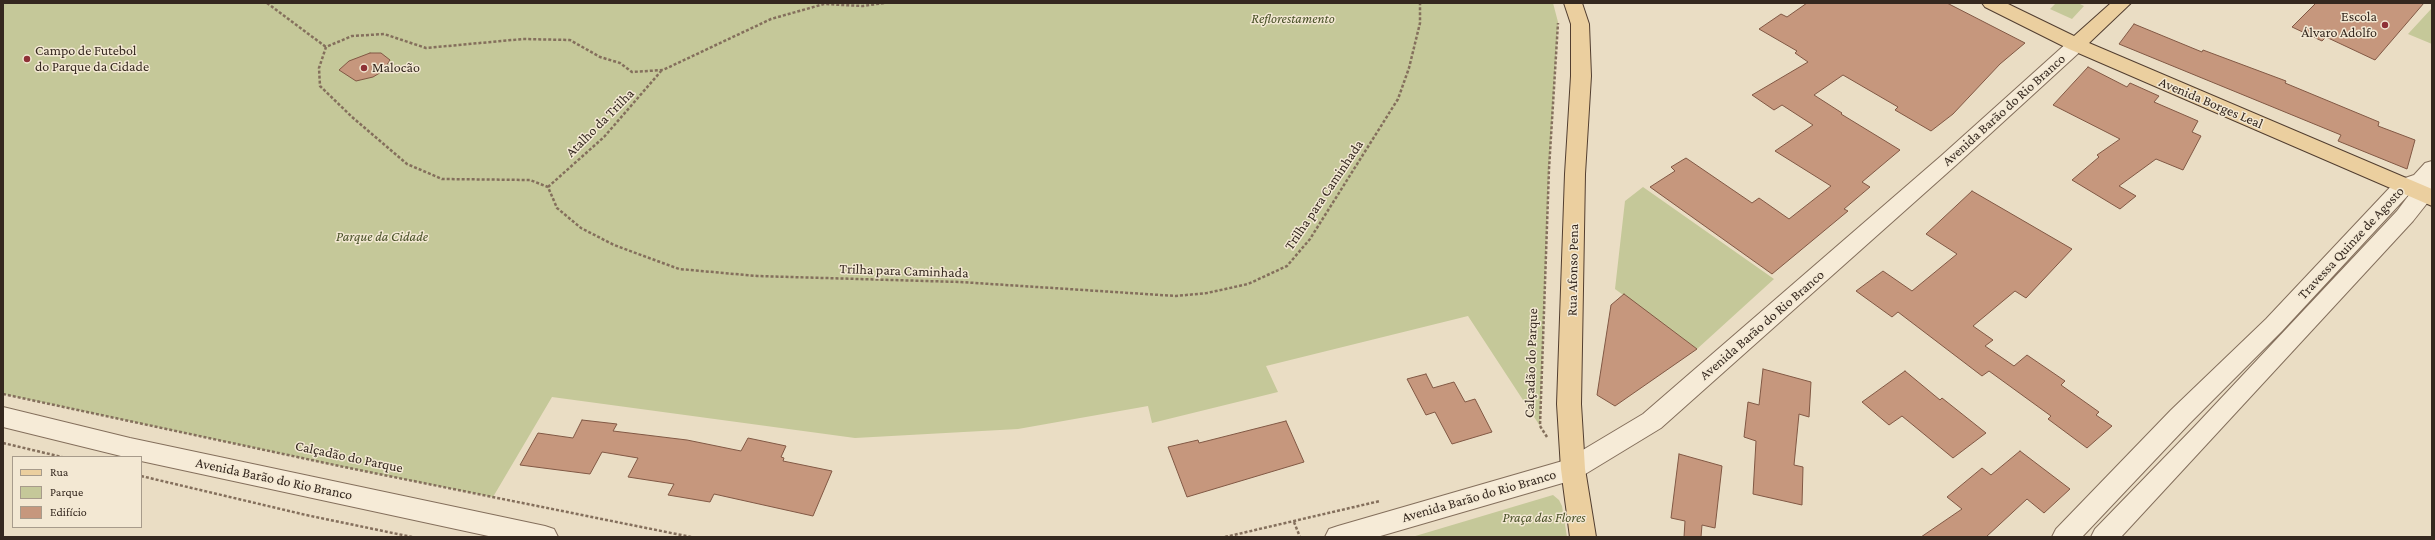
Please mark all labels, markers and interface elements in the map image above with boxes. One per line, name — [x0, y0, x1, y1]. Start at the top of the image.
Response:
place label: Escola Álvaro Adolfo — [2301, 9, 2377, 42]
park label: Reflorestamento — [1251, 11, 1335, 27]
marker: Escola Álvaro Adolfo — [2380, 20, 2390, 30]
place label: Campo de Futebol do Parque da Cidade — [35, 43, 149, 76]
street label: Avenida Barão do Rio Branco — [1939, 50, 2069, 170]
marker: Campo de Futebol do Parque da Cidade — [22, 54, 32, 64]
place label: Malocão — [372, 60, 420, 76]
marker: Malocão — [359, 63, 369, 73]
street label: Avenida Borges Leal — [2156, 74, 2266, 132]
street label: Atalho da Trilha — [562, 85, 638, 161]
street label: Trilha para Caminhada — [1281, 137, 1367, 253]
street label: Travessa Quinze de Agosto — [2294, 183, 2408, 303]
street label: Rua Afonso Pena — [1564, 224, 1582, 316]
park label: Parque da Cidade — [336, 229, 428, 245]
street label: Trilha para Caminhada — [839, 260, 969, 282]
street label: Avenida Barão do Rio Branco — [1696, 266, 1828, 384]
street label: Calçadão do Parque — [1521, 308, 1541, 418]
street label: Calçadão do Parque — [294, 437, 404, 477]
street label: Avenida Barão do Rio Branco — [194, 454, 354, 504]
legend — [12, 456, 142, 528]
text: Rua — [50, 465, 68, 479]
street label: Avenida Barão do Rio Branco — [1400, 466, 1558, 526]
text: Parque — [50, 485, 83, 499]
text: Edifício — [50, 505, 87, 519]
park label: Praça das Flores — [1502, 510, 1586, 526]

